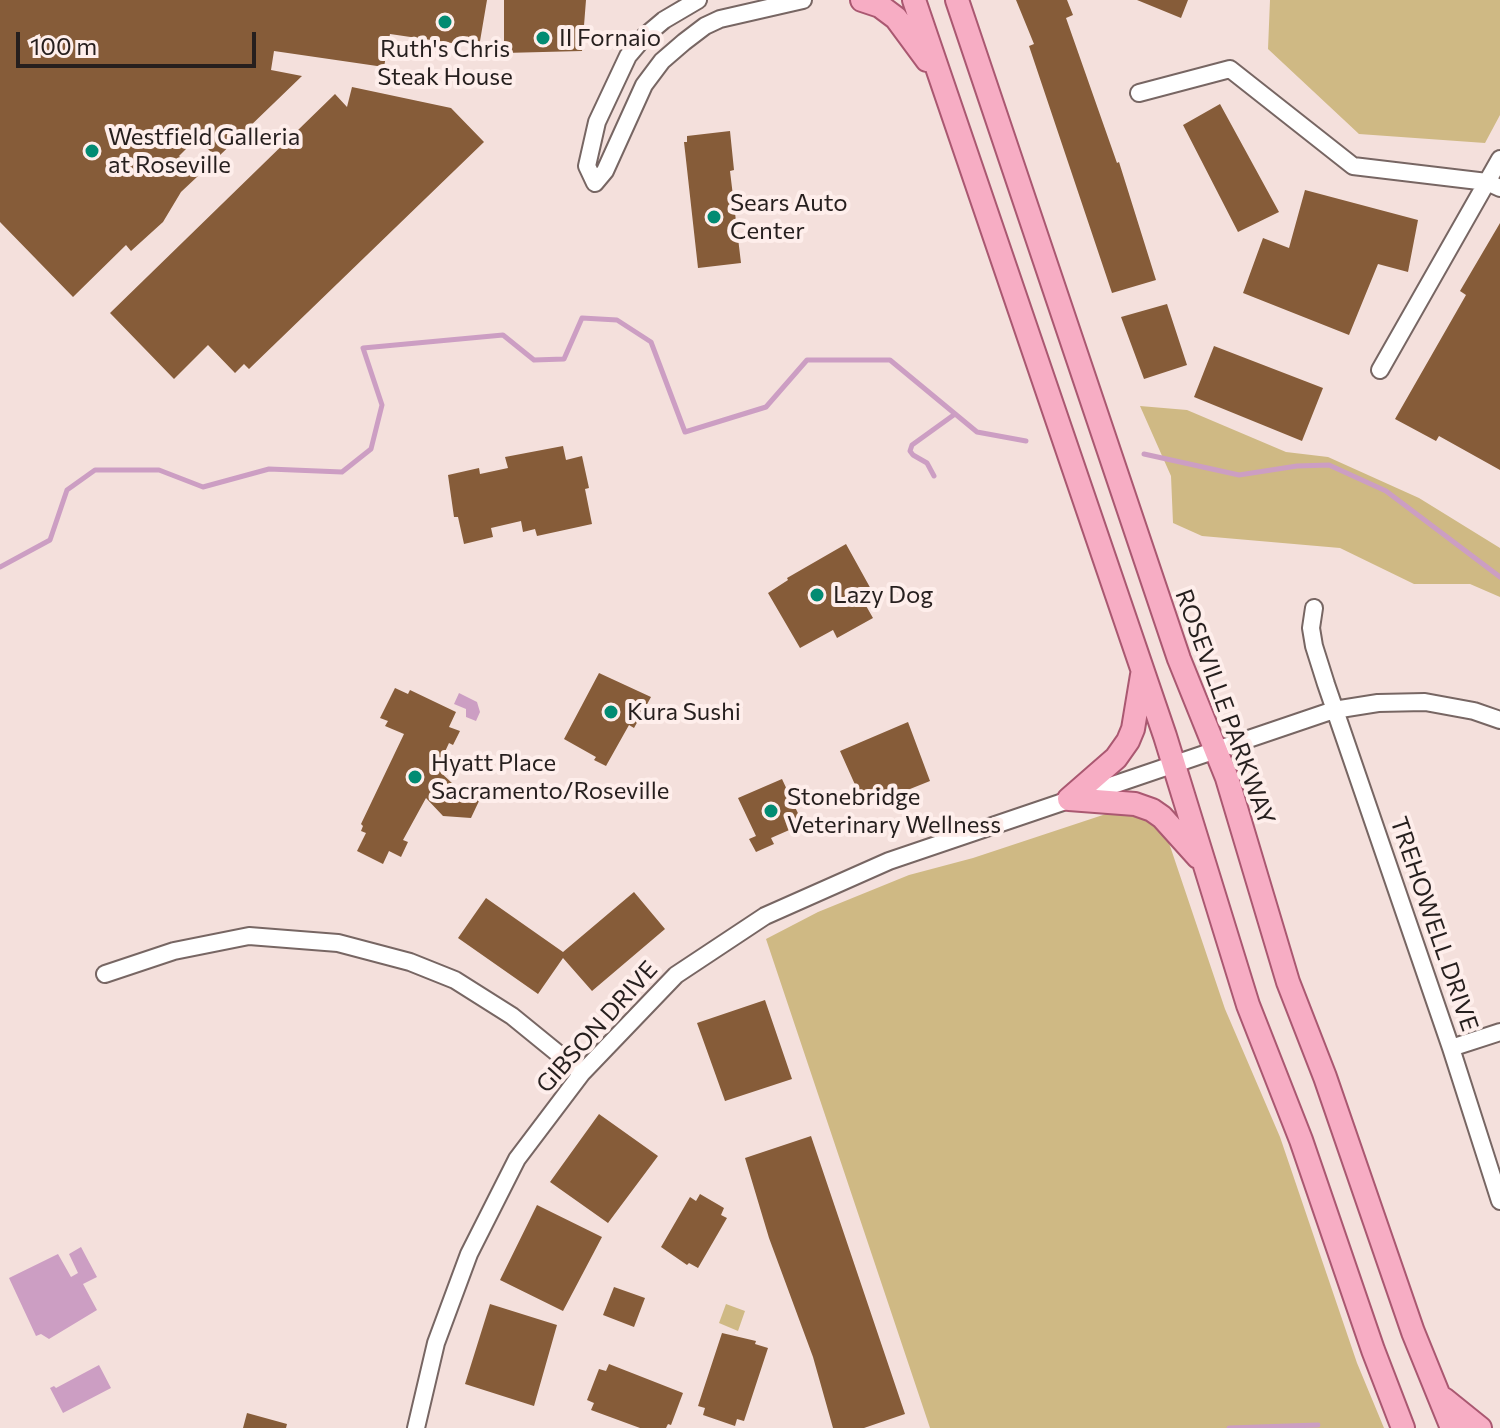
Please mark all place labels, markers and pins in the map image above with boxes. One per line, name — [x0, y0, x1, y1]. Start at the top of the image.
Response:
marker: Ruth's Chris Steak House — [436, 13, 454, 31]
place label: II Fornaio — [559, 24, 661, 52]
marker: II Fornaio — [534, 29, 552, 47]
place label: Ruth's Chris Steak House — [377, 35, 513, 91]
place label: Westfield Galleria at Roseville — [108, 123, 300, 179]
marker: Westfield Galleria at Roseville — [83, 142, 101, 160]
place label: Sears Auto Center — [730, 189, 848, 245]
marker: Sears Auto Center — [705, 208, 723, 226]
place label: Lazy Dog — [833, 581, 933, 609]
marker: Lazy Dog — [808, 586, 826, 604]
place label: Kura Sushi — [627, 698, 741, 726]
marker: Kura Sushi — [602, 703, 620, 721]
place label: Hyatt Place Sacramento/Roseville — [431, 749, 669, 805]
marker: Hyatt Place Sacramento/Roseville — [406, 768, 424, 786]
place label: Stonebridge Veterinary Wellness — [787, 783, 1001, 839]
marker: Stonebridge Veterinary Wellness — [762, 802, 780, 820]

